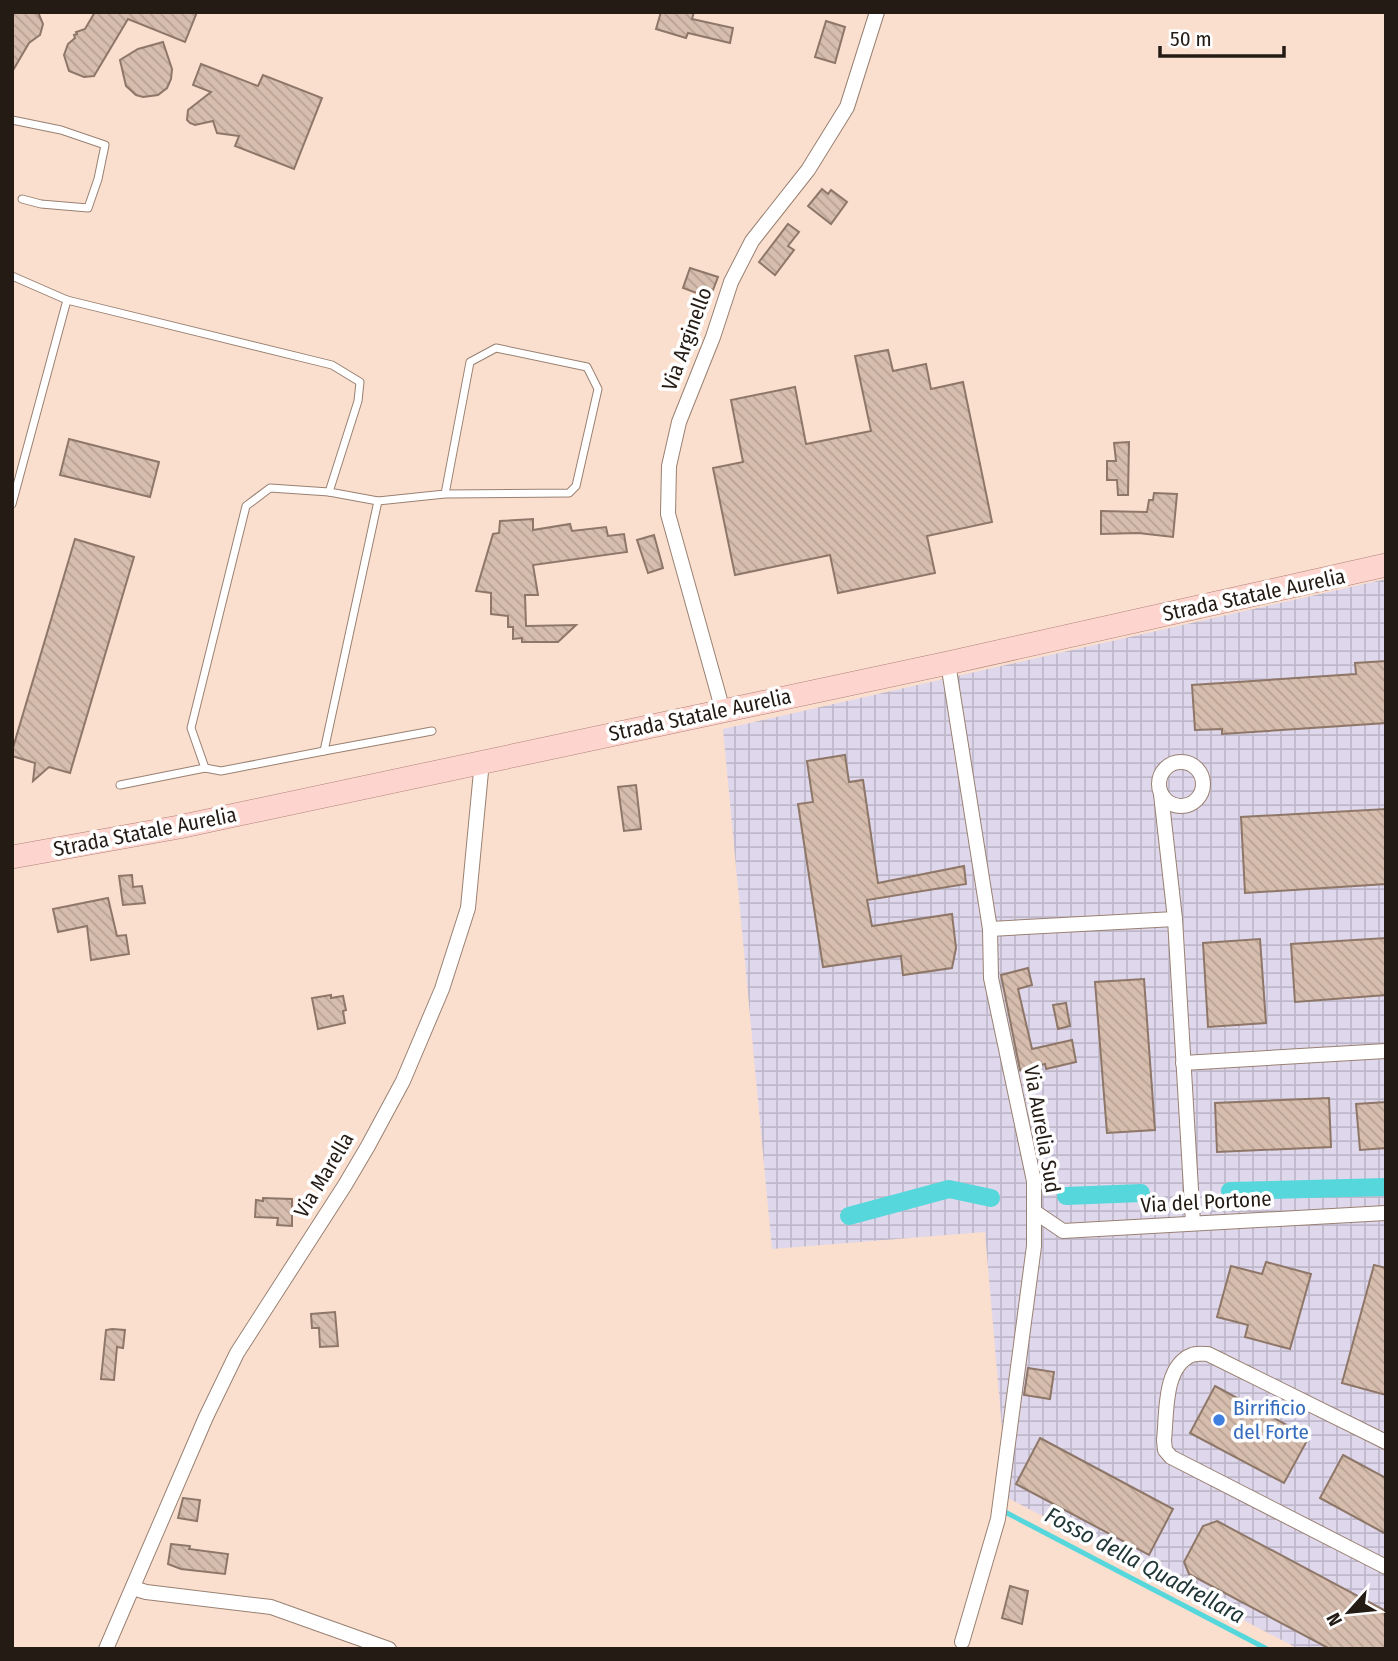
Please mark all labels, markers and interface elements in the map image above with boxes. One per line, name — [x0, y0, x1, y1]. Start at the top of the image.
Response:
scale bar — [1160, 14, 1284, 58]
text: 50 m — [1170, 26, 1212, 52]
street label: Via Arginello — [656, 284, 718, 394]
street label: Strada Statale Aurelia — [1160, 563, 1348, 627]
street label: Strada Statale Aurelia — [606, 683, 794, 747]
street label: Strada Statale Aurelia — [51, 801, 239, 863]
street label: Via Aurelia Sud — [1018, 1063, 1066, 1195]
street label: Via Marella — [288, 1128, 360, 1222]
street label: Via del Portone — [1140, 1186, 1272, 1218]
place label: Birrificio del Forte — [1233, 1395, 1309, 1445]
marker: Birrificio del Forte — [1211, 1412, 1227, 1428]
water label: Fosso della Quadrellara — [1040, 1501, 1250, 1629]
north arrow — [1314, 1577, 1384, 1647]
text: N — [1321, 1609, 1347, 1630]

